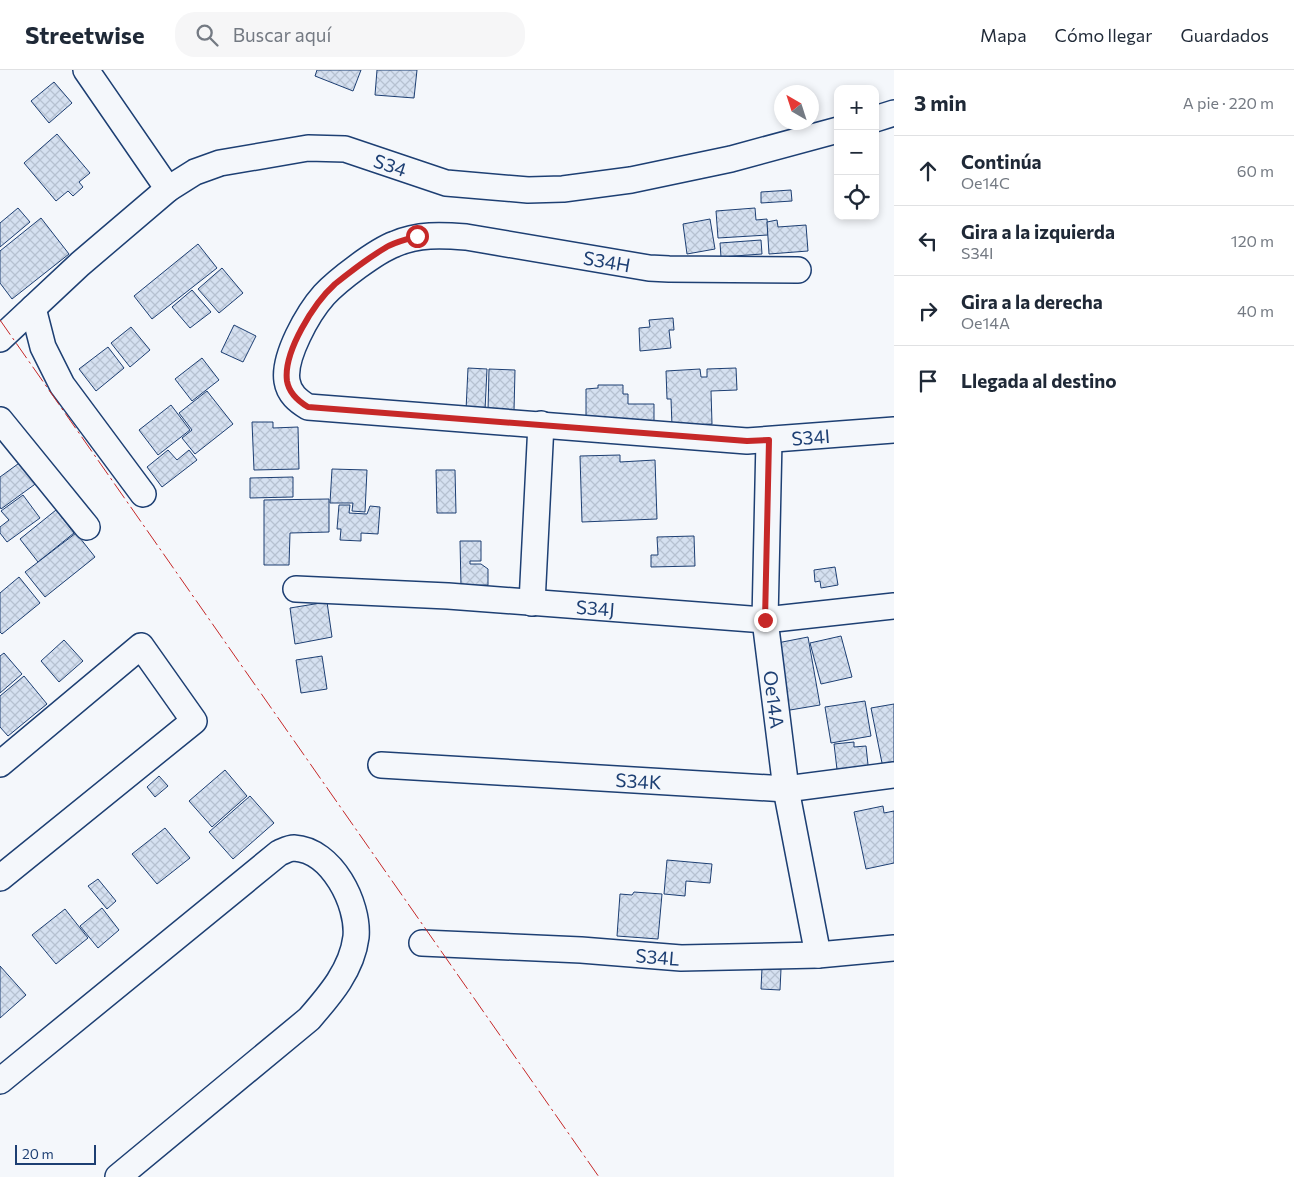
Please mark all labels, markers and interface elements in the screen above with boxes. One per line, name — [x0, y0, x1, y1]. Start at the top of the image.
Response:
search box — [175, 12, 525, 57]
text: Streetwise — [25, 20, 145, 49]
icon: search — [193, 21, 221, 49]
text: Buscar aquí — [233, 23, 331, 46]
text: Mapa — [980, 24, 1027, 46]
text: Cómo llegar — [1055, 24, 1152, 46]
text: Guardados — [1180, 24, 1269, 46]
north arrow — [774, 85, 819, 130]
map controls — [834, 85, 879, 220]
button: + — [834, 85, 879, 130]
text: 3 min — [914, 90, 967, 115]
text: A pie · 220 m — [1183, 93, 1274, 112]
button: − — [834, 130, 879, 175]
street label: S34 — [371, 148, 410, 181]
text: Continúa — [961, 150, 1042, 173]
icon: ahead — [914, 157, 942, 185]
text: 60 m — [1237, 161, 1274, 180]
text: Oe14C — [961, 173, 1010, 192]
button: locate — [834, 175, 879, 220]
text: Gira a la izquierda — [961, 220, 1115, 243]
route start — [406, 225, 429, 248]
icon: left — [914, 227, 942, 255]
text: 120 m — [1231, 231, 1274, 250]
text: S34I — [961, 243, 994, 262]
street label: S34H — [582, 246, 632, 276]
text: Gira a la derecha — [961, 290, 1103, 313]
icon: right — [914, 297, 942, 325]
text: 40 m — [1237, 301, 1274, 320]
text: Oe14A — [961, 313, 1010, 332]
icon: arrive — [914, 367, 942, 395]
text: Llegada al destino — [961, 369, 1117, 392]
street label: S34I — [791, 423, 831, 449]
street label: S34J — [575, 594, 616, 620]
route end — [754, 609, 777, 632]
street label: Oe14A — [760, 669, 790, 730]
street label: S34K — [615, 767, 663, 793]
street label: S34L — [635, 943, 681, 969]
scale bar — [15, 1142, 96, 1165]
text: 20 m — [22, 1145, 54, 1162]

